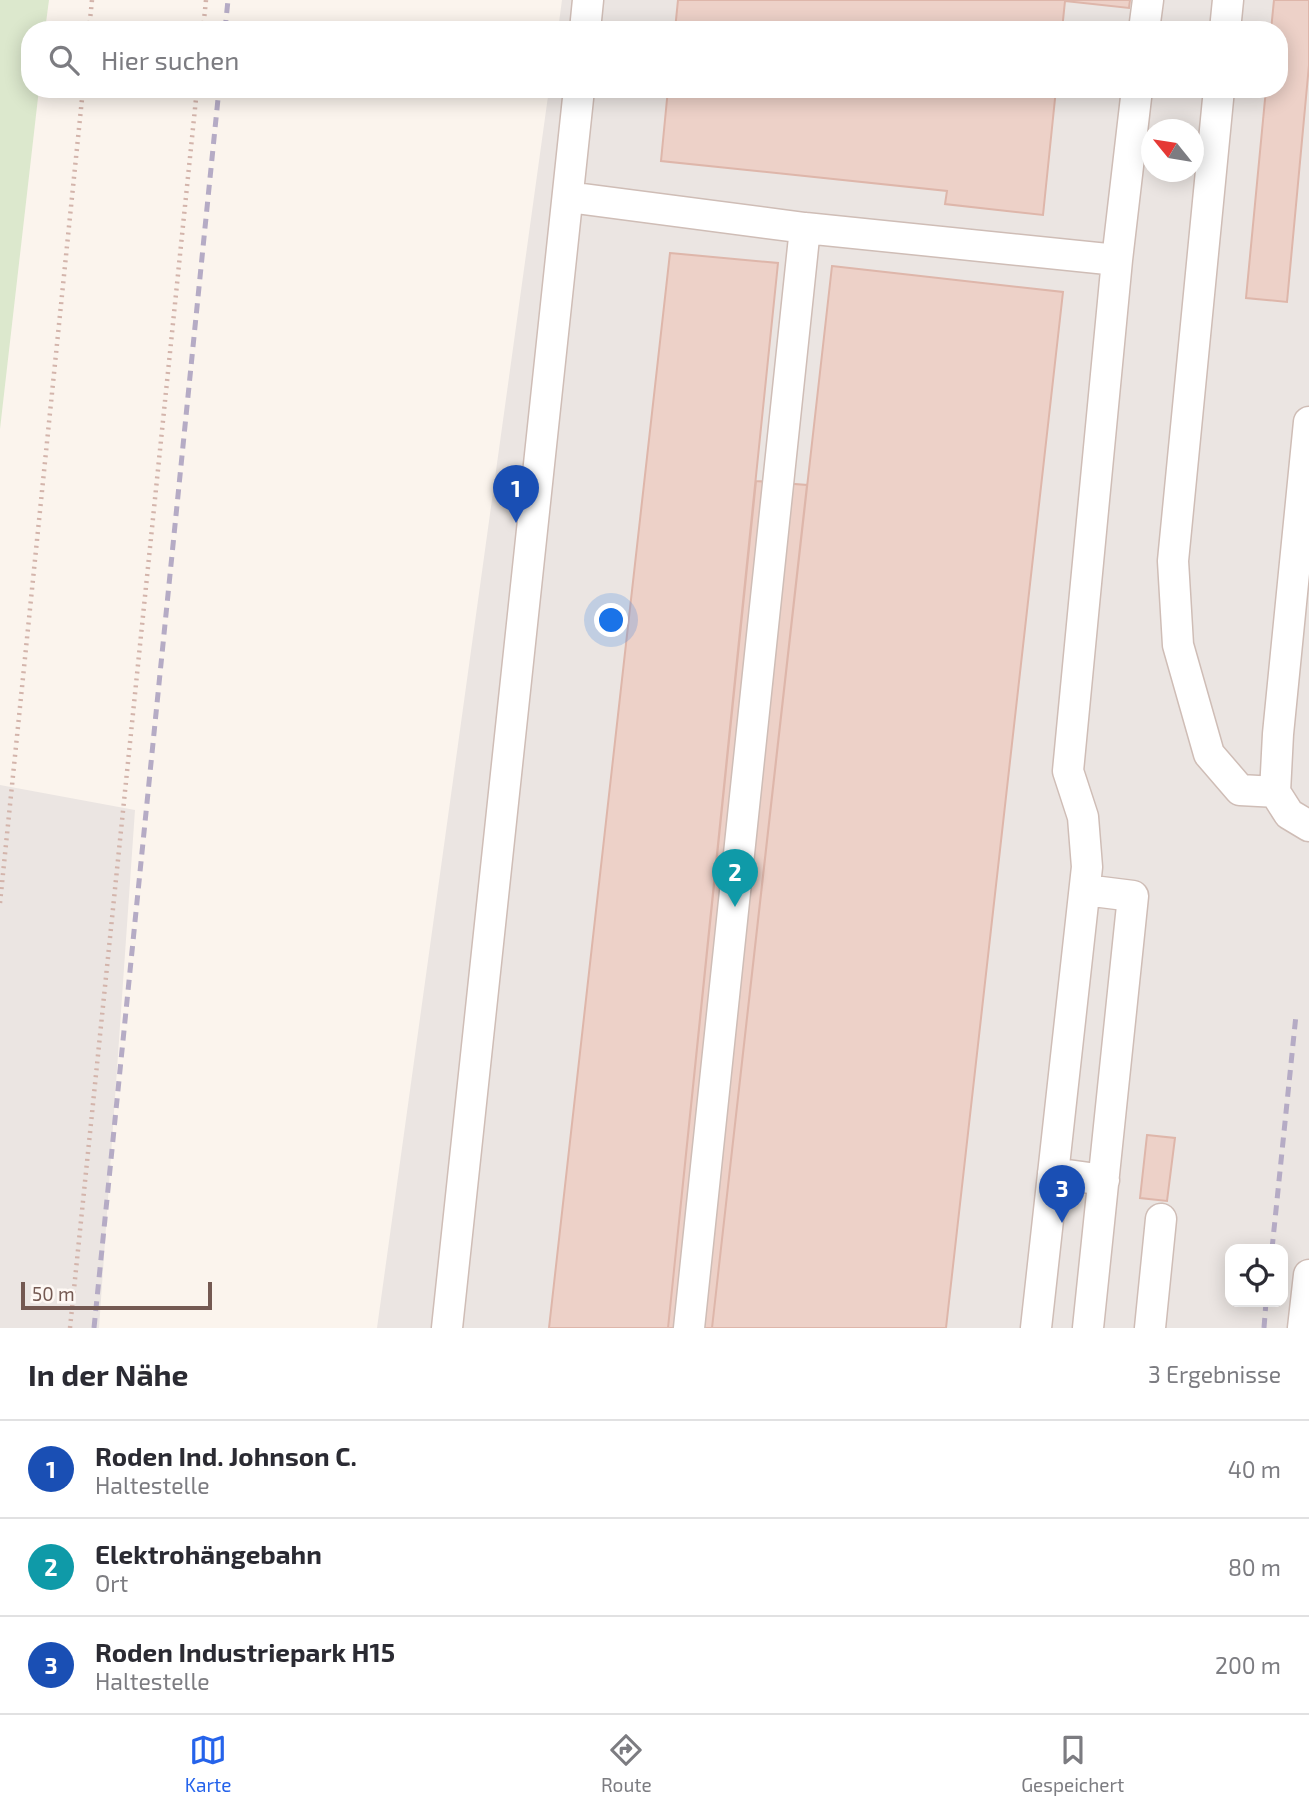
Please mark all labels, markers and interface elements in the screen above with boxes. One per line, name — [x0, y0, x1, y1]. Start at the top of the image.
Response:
search box — [21, 21, 1288, 98]
icon: search — [45, 41, 83, 79]
text: Hier suchen — [101, 44, 239, 75]
north arrow — [1141, 119, 1204, 182]
pin: 1 — [493, 465, 539, 523]
your location — [594, 603, 628, 637]
pin: 2 — [712, 849, 758, 907]
pin: 3 — [1039, 1165, 1085, 1223]
map controls — [1225, 1244, 1288, 1307]
button: locate — [1225, 1244, 1288, 1307]
scale bar — [21, 1279, 212, 1311]
text: 50 m — [32, 1282, 75, 1305]
text: In der Nähe — [28, 1356, 189, 1392]
text: 3 Ergebnisse — [1148, 1360, 1281, 1388]
text: Roden Ind. Johnson C. — [95, 1440, 357, 1471]
text: 1 — [46, 1455, 56, 1483]
text: 40 m — [1228, 1455, 1281, 1483]
text: Haltestelle — [95, 1471, 210, 1499]
text: Elektrohängebahn — [95, 1538, 322, 1569]
text: 2 — [44, 1553, 58, 1581]
text: 80 m — [1228, 1553, 1281, 1581]
text: Ort — [95, 1569, 128, 1597]
text: Roden Industriepark H15 — [95, 1636, 395, 1667]
text: 3 — [44, 1651, 58, 1679]
text: 200 m — [1215, 1651, 1281, 1679]
text: Haltestelle — [95, 1667, 210, 1695]
tab: Karte — [185, 1731, 231, 1796]
tab: Route — [601, 1731, 652, 1796]
tab: Gespeichert — [1021, 1731, 1124, 1796]

